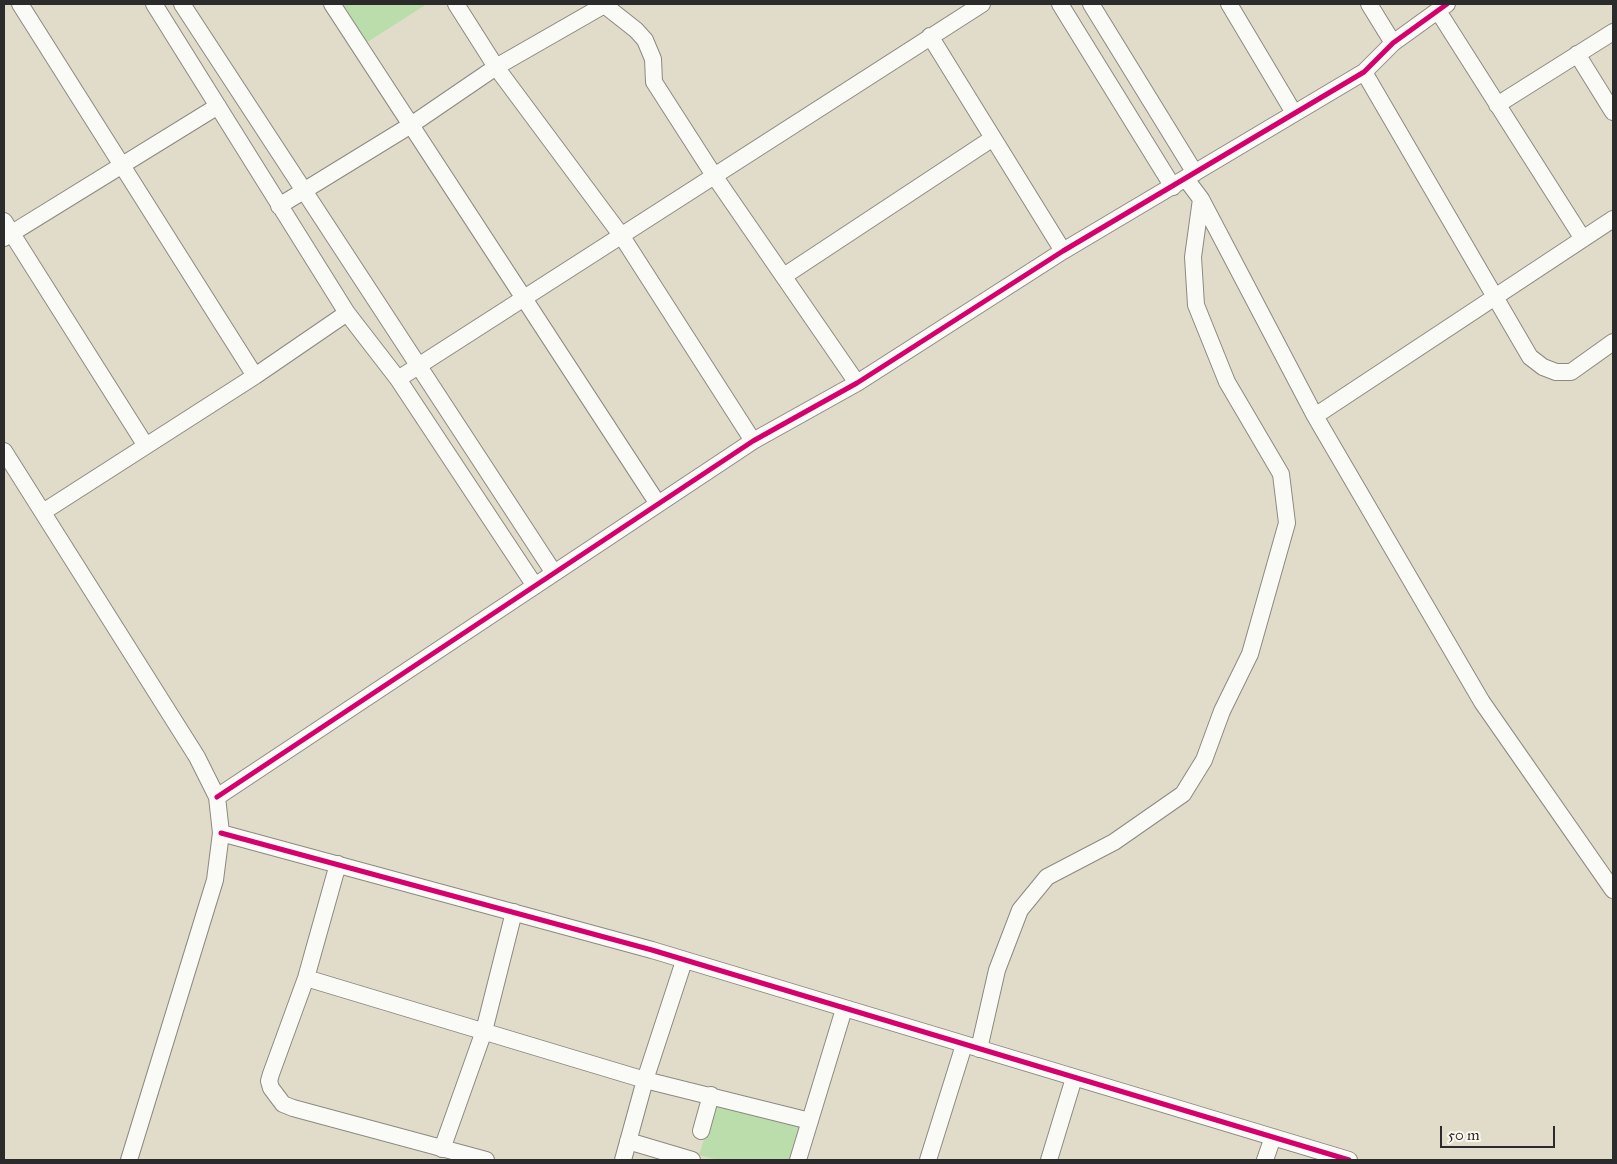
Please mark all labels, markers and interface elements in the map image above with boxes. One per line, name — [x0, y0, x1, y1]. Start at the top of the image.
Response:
scale bar — [1442, 1116, 1557, 1148]
text: 50 m — [1448, 1126, 1480, 1144]

